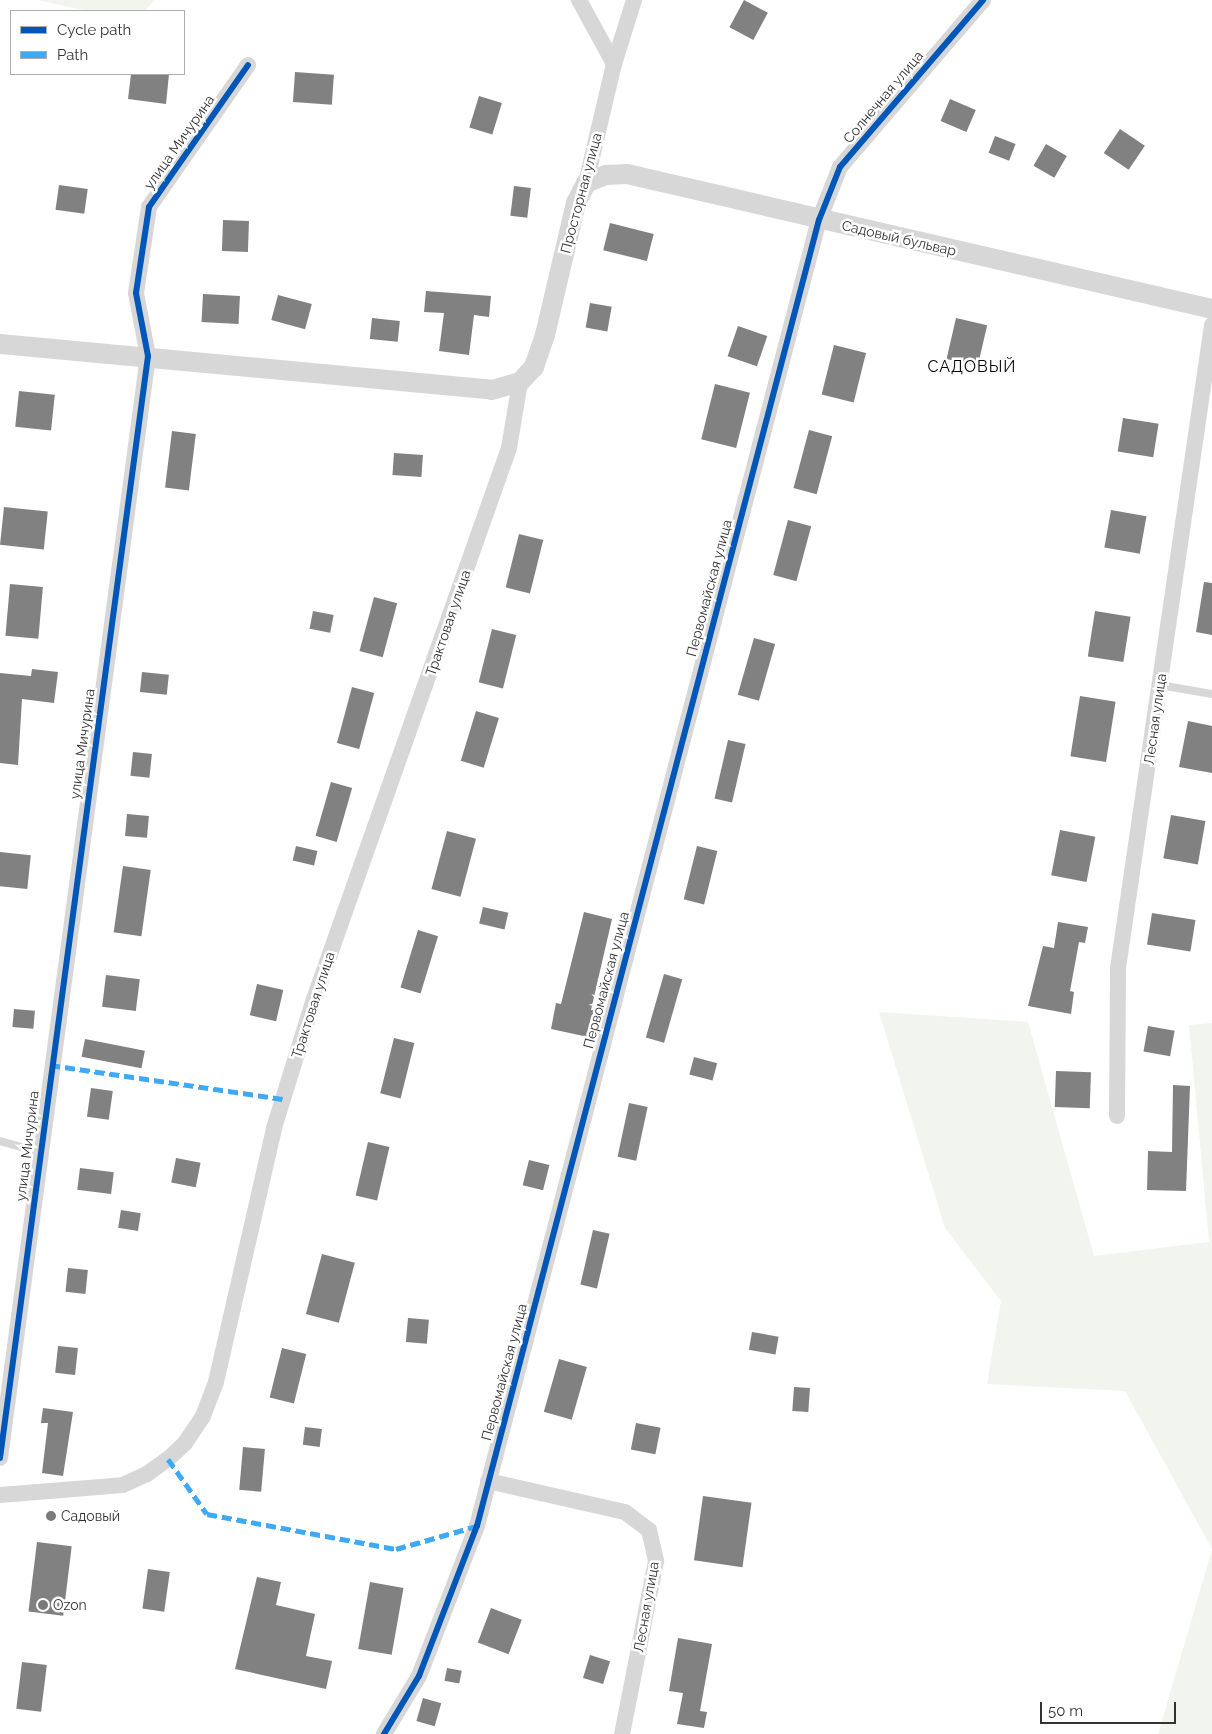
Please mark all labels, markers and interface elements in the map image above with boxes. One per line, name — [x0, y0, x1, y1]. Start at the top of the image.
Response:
legend — [10, 10, 185, 75]
text: Cycle path — [57, 21, 131, 39]
text: Path — [57, 46, 88, 64]
street label: Солнечная улица — [839, 47, 927, 147]
street label: улица Мичурина — [140, 92, 218, 192]
street label: Просторная улица — [557, 131, 605, 255]
street label: Садовый бульвар — [840, 217, 958, 259]
district label: САДОВЫЙ — [927, 357, 1017, 377]
street label: Первомайская улица — [683, 518, 735, 658]
street label: Трактовая улица — [422, 568, 474, 678]
street label: Лесная улица — [1140, 672, 1170, 766]
street label: улица Мичурина — [66, 688, 98, 800]
street label: Первомайская улица — [580, 910, 632, 1050]
street label: Трактовая улица — [288, 949, 338, 1061]
street label: улица Мичурина — [12, 1090, 42, 1202]
street label: Первомайская улица — [478, 1302, 530, 1442]
place label: Садовый — [61, 1508, 120, 1524]
marker: Садовый — [45, 1510, 57, 1522]
street label: Лесная улица — [630, 1560, 662, 1654]
place label: Ozon — [53, 1597, 87, 1613]
marker: Ozon — [37, 1599, 49, 1611]
scale bar — [1042, 1692, 1178, 1724]
text: 50 m — [1048, 1702, 1083, 1720]

